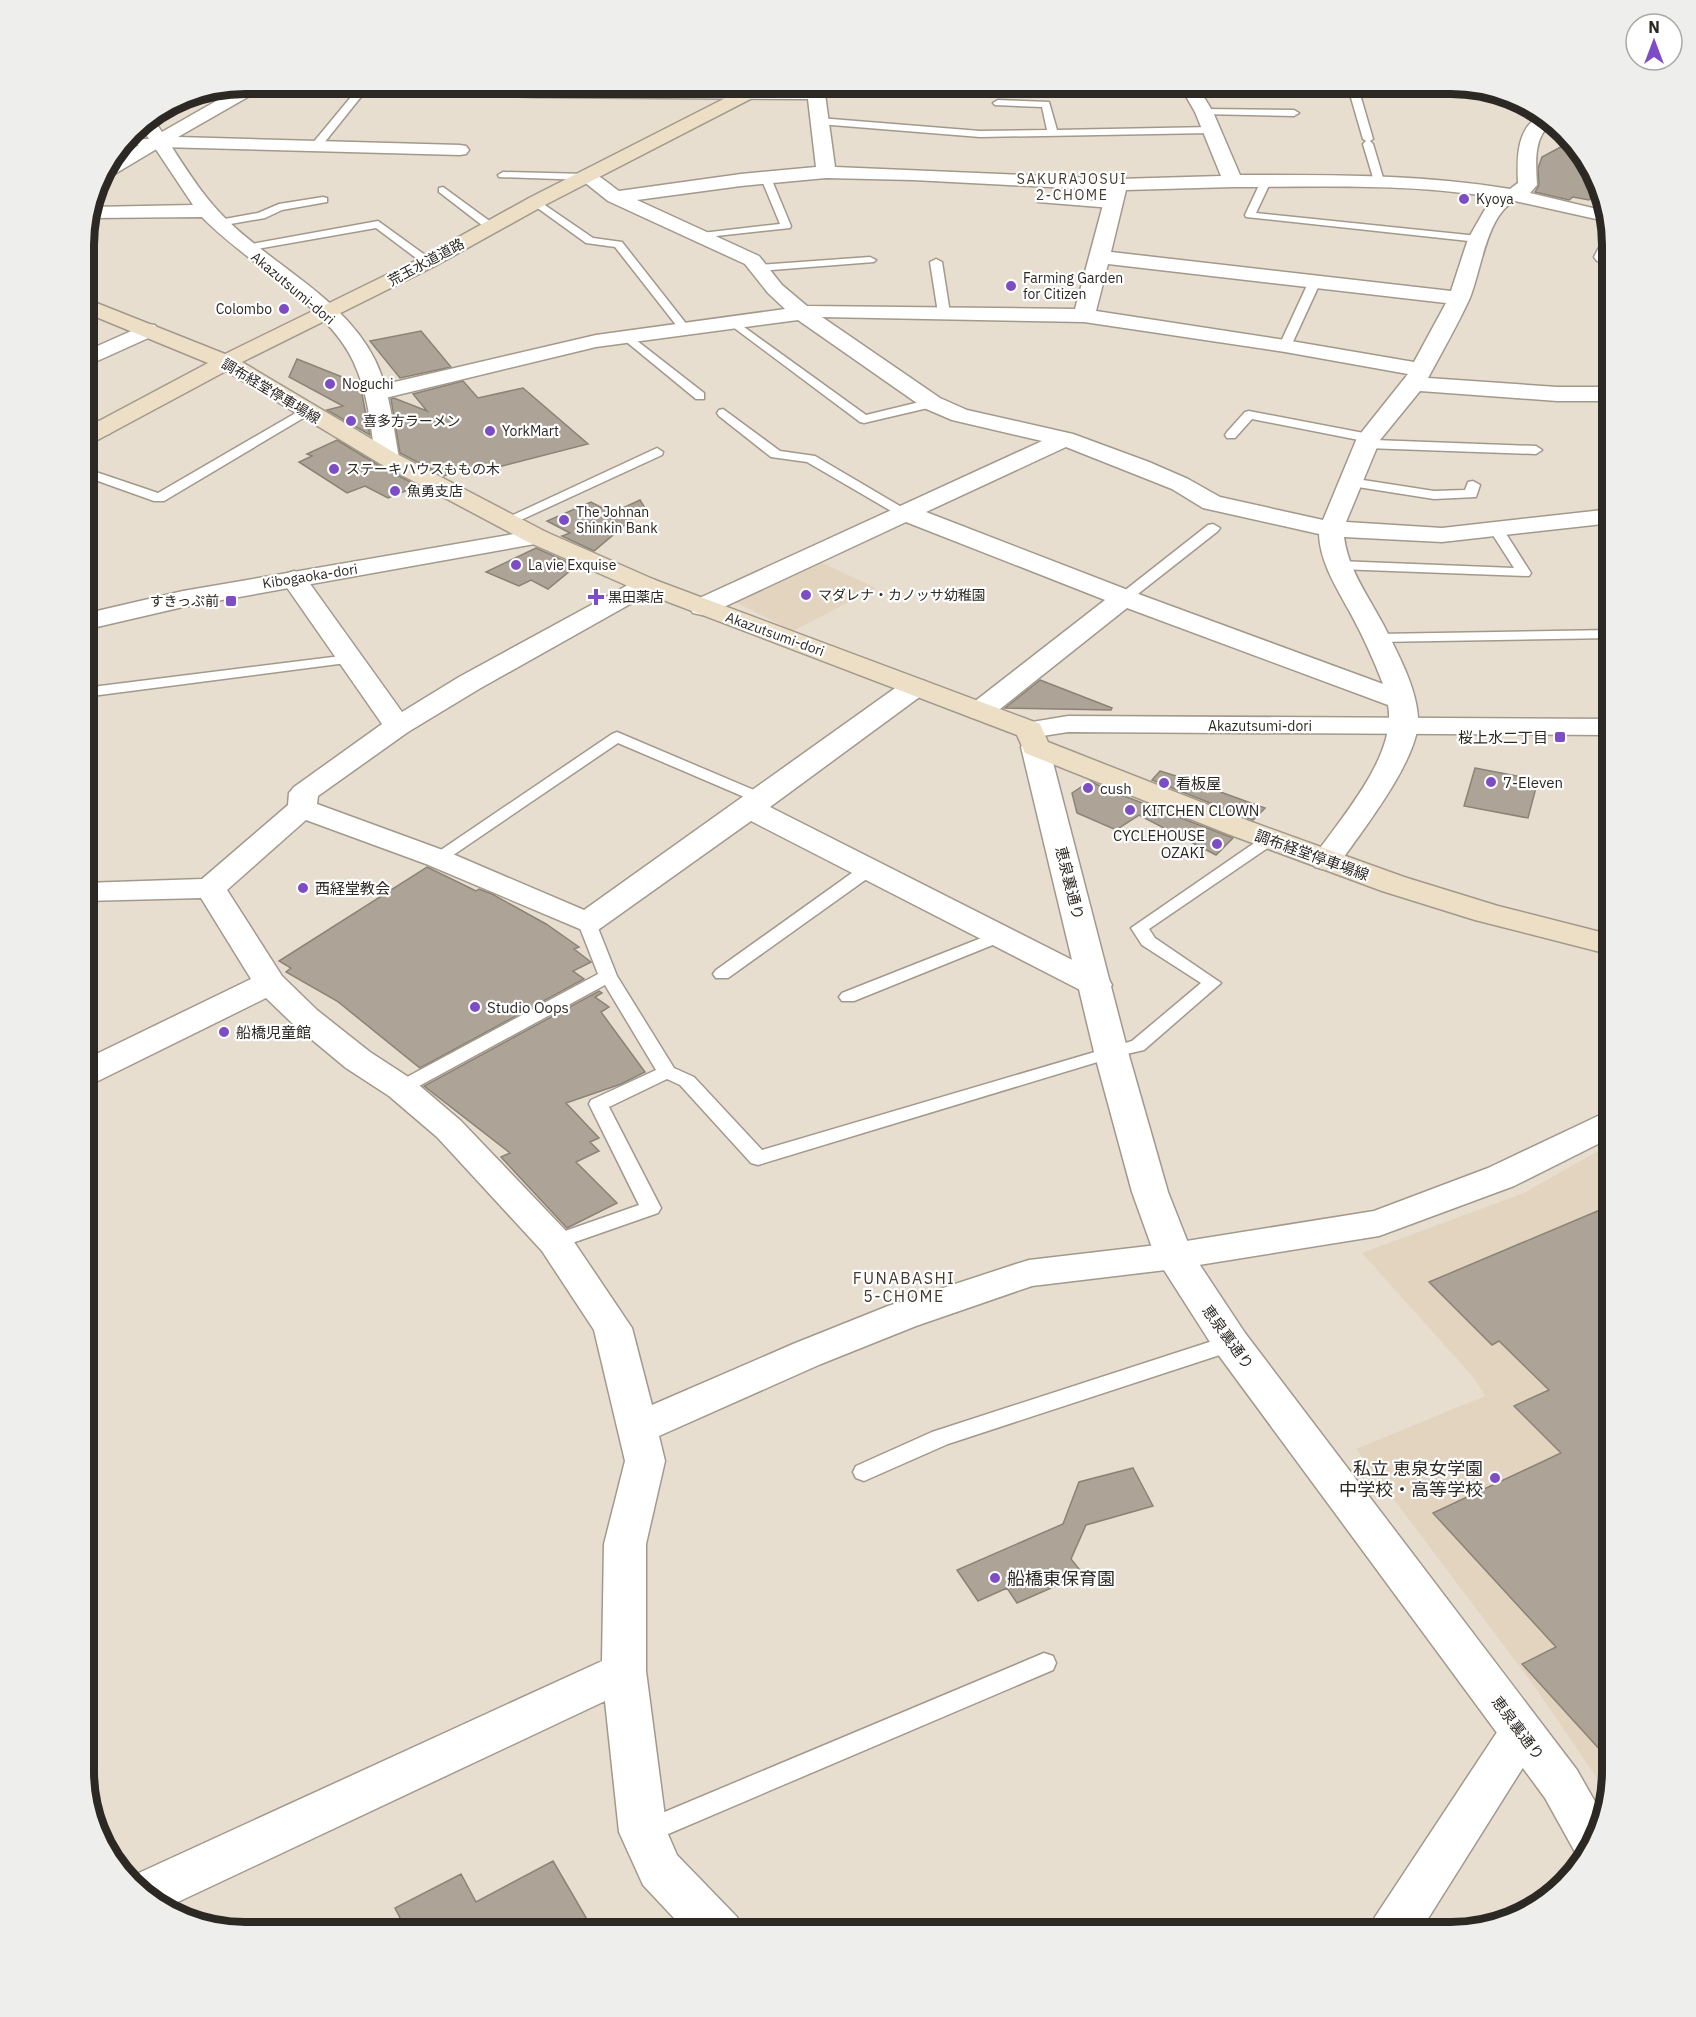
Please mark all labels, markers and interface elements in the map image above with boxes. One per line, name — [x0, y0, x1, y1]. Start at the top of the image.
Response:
north arrow — [1624, 12, 1684, 72]
text: N — [1648, 17, 1660, 37]
district label: SAKURAJOSUI 2-CHOME — [1017, 170, 1127, 204]
place label: Kyoya — [1476, 190, 1514, 208]
marker: Kyoya — [1457, 192, 1471, 206]
street label: 荒玉水道道路 — [385, 234, 467, 290]
street label: Akazutsumi-dori — [247, 248, 339, 328]
place label: Farming Garden for Citizen — [1023, 269, 1123, 303]
marker: Farming Garden for Citizen — [1004, 279, 1018, 293]
place label: Colombo — [216, 300, 272, 318]
marker: Colombo — [277, 302, 291, 316]
street label: 調布経堂停車場線 — [218, 354, 324, 428]
place label: Noguchi — [342, 375, 394, 393]
marker: Noguchi — [323, 377, 337, 391]
place label: 喜多方ラーメン — [363, 412, 460, 430]
marker: 喜多方ラーメン — [344, 414, 358, 428]
place label: YorkMart — [502, 422, 559, 440]
marker: YorkMart — [483, 424, 497, 438]
place label: ステーキハウスももの木 — [346, 460, 500, 478]
marker: ステーキハウスももの木 — [327, 462, 341, 476]
place label: 魚勇支店 — [407, 482, 463, 500]
marker: 魚勇支店 — [388, 484, 402, 498]
place label: The Johnan Shinkin Bank — [576, 503, 658, 537]
marker: The Johnan Shinkin Bank — [557, 513, 571, 527]
place label: La vie Exquise — [528, 556, 617, 574]
marker: La vie Exquise — [509, 558, 523, 572]
street label: Kibogaoka-dori — [261, 560, 359, 592]
place label: マダレナ・カノッサ幼稚園 — [818, 586, 986, 604]
place label: 黒田薬店 — [608, 588, 664, 606]
marker: マダレナ・カノッサ幼稚園 — [799, 588, 813, 602]
marker: 黒田薬店 — [589, 590, 603, 604]
place label: すきっぷ前 — [150, 592, 219, 610]
marker: すきっぷ前 — [224, 594, 238, 608]
street label: Akazutsumi-dori — [723, 608, 827, 660]
street label: Akazutsumi-dori — [1208, 717, 1312, 735]
place label: 桜上水二丁目 — [1458, 728, 1548, 747]
marker: 桜上水二丁目 — [1553, 730, 1567, 744]
place label: 7-Eleven — [1503, 773, 1563, 792]
place label: 看板屋 — [1176, 774, 1221, 793]
marker: 7-Eleven — [1484, 775, 1498, 789]
marker: 看板屋 — [1157, 776, 1171, 790]
place label: cush — [1100, 779, 1132, 798]
marker: cush — [1081, 781, 1095, 795]
place label: KITCHEN CLOWN — [1142, 801, 1259, 820]
marker: KITCHEN CLOWN — [1123, 803, 1137, 817]
place label: CYCLEHOUSE OZAKI — [1113, 826, 1205, 862]
street label: 調布経堂停車場線 — [1252, 826, 1372, 884]
marker: CYCLEHOUSE OZAKI — [1210, 837, 1224, 851]
street label: 恵泉裏通り — [1052, 844, 1088, 922]
place label: 西経堂教会 — [315, 879, 390, 898]
marker: 西経堂教会 — [296, 881, 310, 895]
place label: Studio Oops — [487, 998, 569, 1017]
marker: Studio Oops — [468, 1000, 482, 1014]
place label: 船橋児童館 — [236, 1023, 311, 1042]
marker: 船橋児童館 — [217, 1025, 231, 1039]
district label: FUNABASHI 5-CHOME — [853, 1268, 955, 1306]
street label: 恵泉裏通り — [1198, 1301, 1258, 1373]
place label: 私立 恵泉女学園 中学校・高等学校 — [1339, 1457, 1483, 1501]
marker: 私立 恵泉女学園 中学校・高等学校 — [1488, 1471, 1502, 1485]
place label: 船橋東保育園 — [1007, 1567, 1115, 1590]
marker: 船橋東保育園 — [988, 1571, 1002, 1585]
street label: 恵泉裏通り — [1488, 1692, 1548, 1764]

